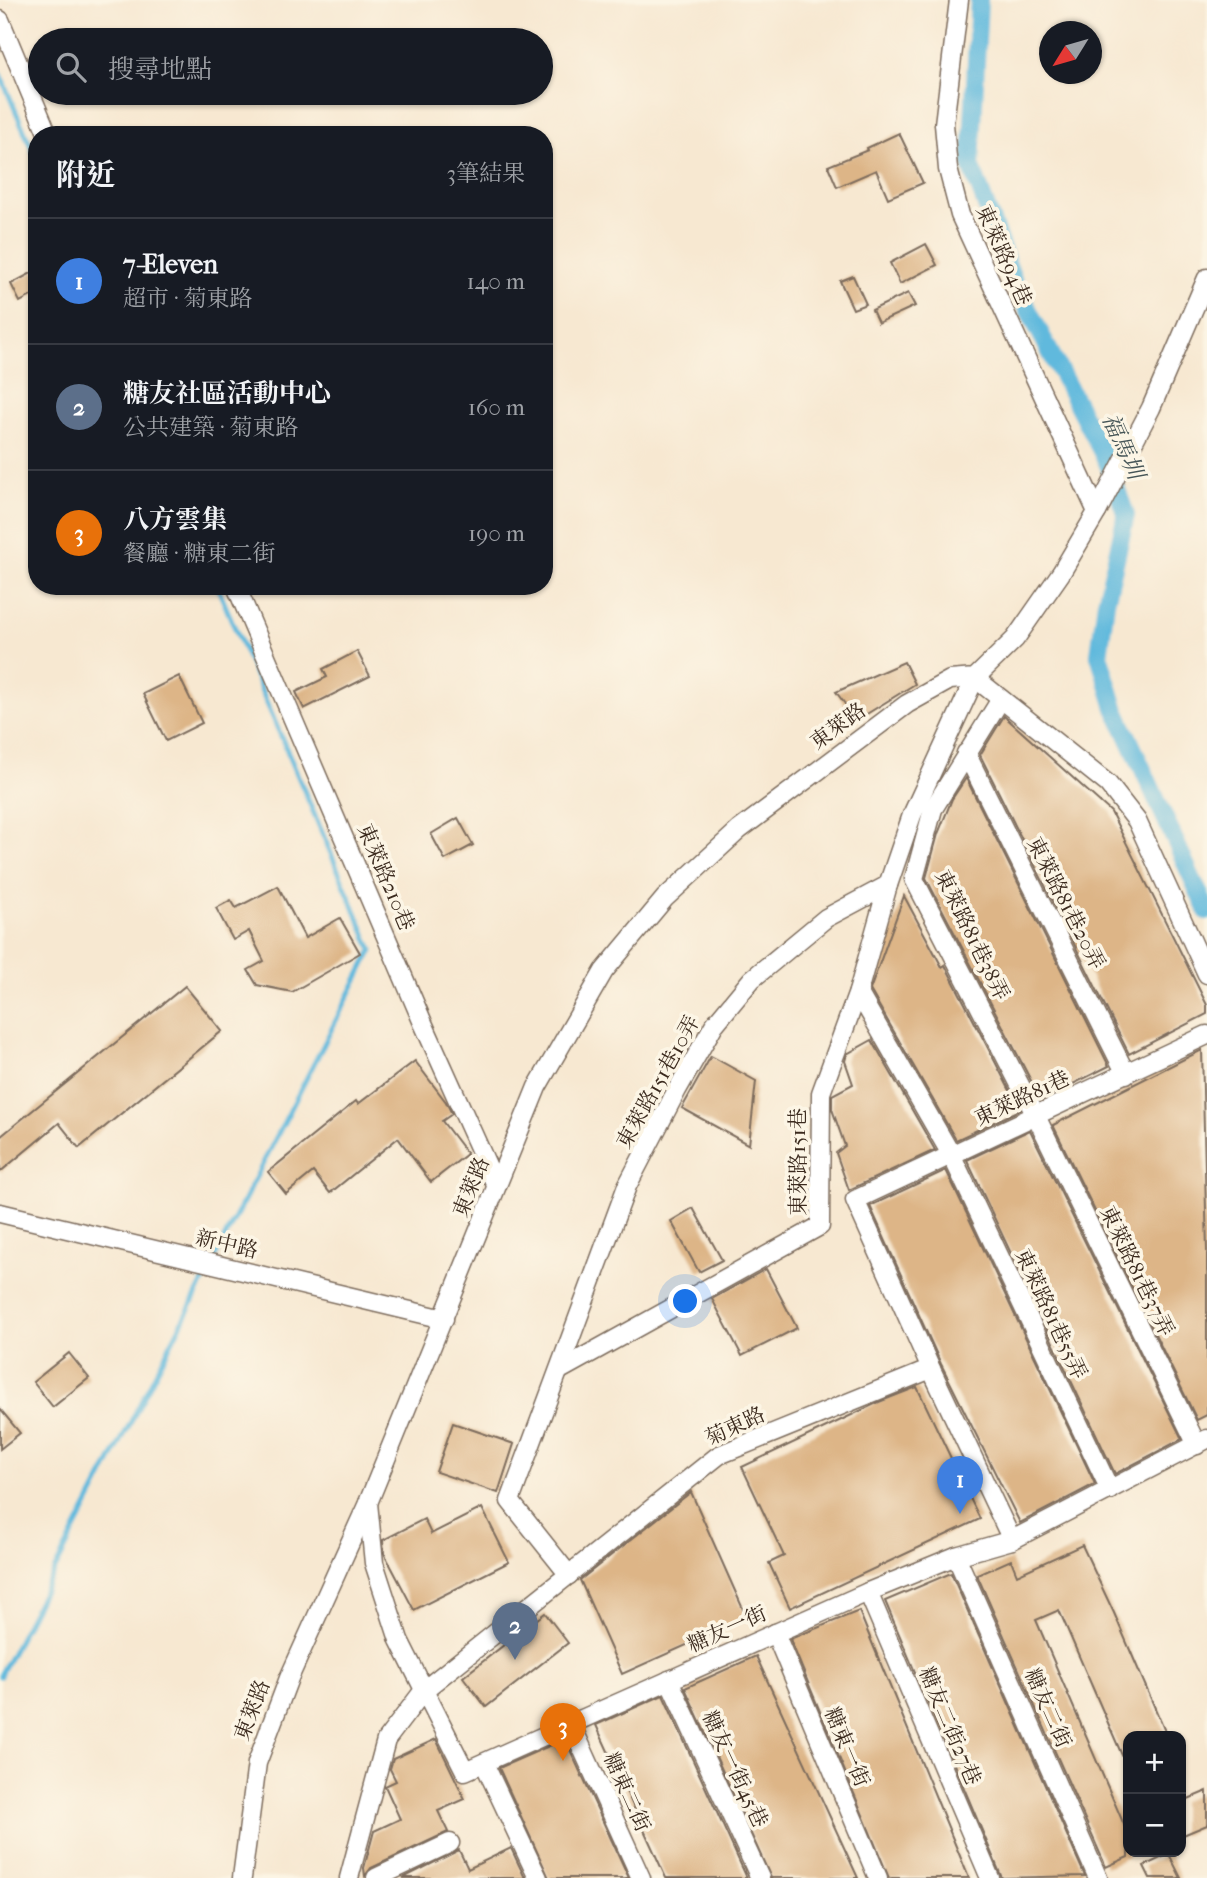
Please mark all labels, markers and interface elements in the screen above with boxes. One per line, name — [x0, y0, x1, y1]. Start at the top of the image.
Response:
north arrow — [1039, 21, 1102, 84]
search box — [28, 28, 553, 105]
icon: search — [52, 48, 90, 86]
text: 搜尋地點 — [108, 54, 212, 85]
text: 附近 — [56, 158, 116, 193]
text: 3筆結果 — [447, 160, 525, 187]
street label: 東萊路94巷 — [971, 201, 1037, 309]
text: 7-Eleven — [123, 249, 218, 280]
text: 1 — [75, 268, 83, 295]
text: 140 m — [466, 268, 525, 295]
text: 超市 · 菊東路 — [123, 285, 253, 312]
text: 糖友社區活動中心 — [123, 378, 331, 409]
text: 2 — [73, 394, 85, 421]
text: 160 m — [468, 394, 525, 421]
water label: 福馬圳 — [1097, 409, 1151, 487]
text: 公共建築 · 菊東路 — [123, 414, 299, 441]
text: 八方雲集 — [123, 504, 227, 535]
text: 3 — [74, 520, 84, 547]
text: 190 m — [468, 520, 525, 547]
text: 餐廳 · 糖東二街 — [123, 540, 276, 567]
street label: 東萊路 — [805, 698, 871, 754]
street label: 東萊路210巷 — [353, 820, 419, 934]
street label: 東萊路81巷20弄 — [1022, 833, 1110, 973]
street label: 東萊路81巷38弄 — [930, 866, 1014, 1004]
street label: 東萊路151巷10弄 — [612, 1011, 704, 1153]
street label: 東萊路81巷 — [971, 1066, 1073, 1130]
street label: 東萊路151巷 — [786, 1108, 810, 1216]
street label: 東萊路 — [448, 1153, 494, 1221]
street label: 東萊路81巷37弄 — [1095, 1202, 1179, 1340]
street label: 新中路 — [194, 1225, 260, 1263]
street label: 東萊路81巷55弄 — [1010, 1245, 1092, 1383]
your location — [668, 1284, 702, 1318]
street label: 菊東路 — [701, 1402, 769, 1450]
pin: 1 — [937, 1456, 983, 1514]
street label: 糖友一街 — [684, 1601, 770, 1657]
pin: 2 — [492, 1602, 538, 1660]
street label: 糖友二街27巷 — [914, 1663, 986, 1789]
street label: 糖友二街 — [1020, 1665, 1076, 1751]
street label: 東萊路 — [230, 1676, 274, 1744]
pin: 3 — [540, 1703, 586, 1761]
street label: 糖東一街 — [820, 1704, 874, 1790]
street label: 糖友一街45巷 — [698, 1707, 772, 1831]
map controls — [1123, 1731, 1186, 1857]
button: + — [1123, 1731, 1186, 1794]
street label: 糖東二街 — [599, 1749, 655, 1835]
button: − — [1123, 1794, 1186, 1857]

